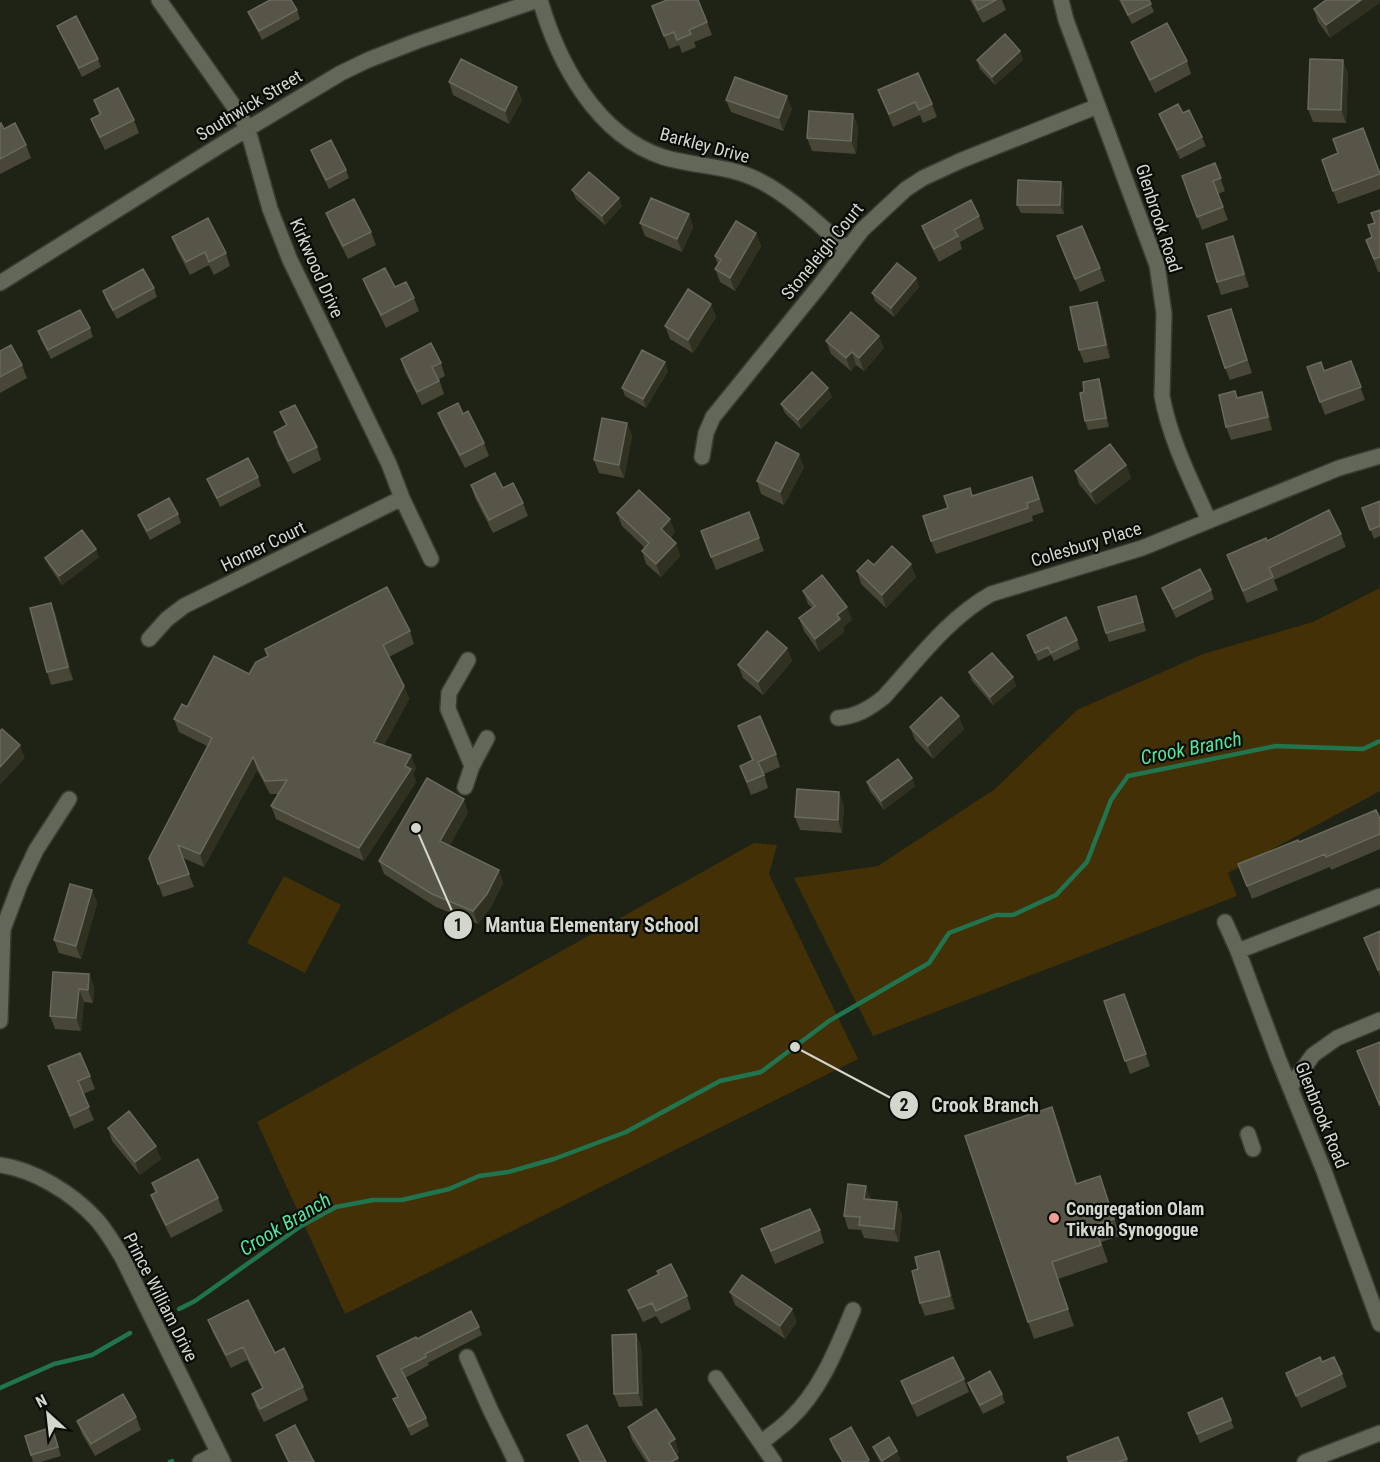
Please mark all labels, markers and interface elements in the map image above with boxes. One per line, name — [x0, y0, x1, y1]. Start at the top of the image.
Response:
street label: Southwick Street — [192, 65, 306, 145]
street label: Barkley Drive — [658, 123, 752, 167]
street label: Glenbrook Road — [1132, 161, 1186, 275]
street label: Stoneleigh Court — [777, 198, 867, 304]
street label: Kirkwood Drive — [286, 215, 348, 321]
street label: Horner Court — [217, 516, 309, 576]
street label: Colesbury Place — [1028, 517, 1144, 571]
water label: Crook Branch — [1138, 726, 1244, 770]
callout: Mantua Elementary School — [443, 906, 711, 944]
text: Mantua Elementary School — [485, 913, 699, 937]
text: 1 — [453, 914, 463, 935]
street label: Glenbrook Road — [1291, 1059, 1353, 1171]
callout: Crook Branch — [889, 1086, 1051, 1124]
text: Crook Branch — [931, 1093, 1039, 1117]
text: 2 — [899, 1094, 909, 1115]
water label: Crook Branch — [235, 1187, 335, 1261]
place label: Congregation Olam Tikvah Synogogue — [1066, 1198, 1204, 1240]
marker: Congregation Olam Tikvah Synogogue — [1047, 1211, 1061, 1225]
street label: Prince William Drive — [119, 1229, 203, 1365]
north arrow — [18, 1384, 78, 1444]
text: N — [33, 1390, 50, 1412]

